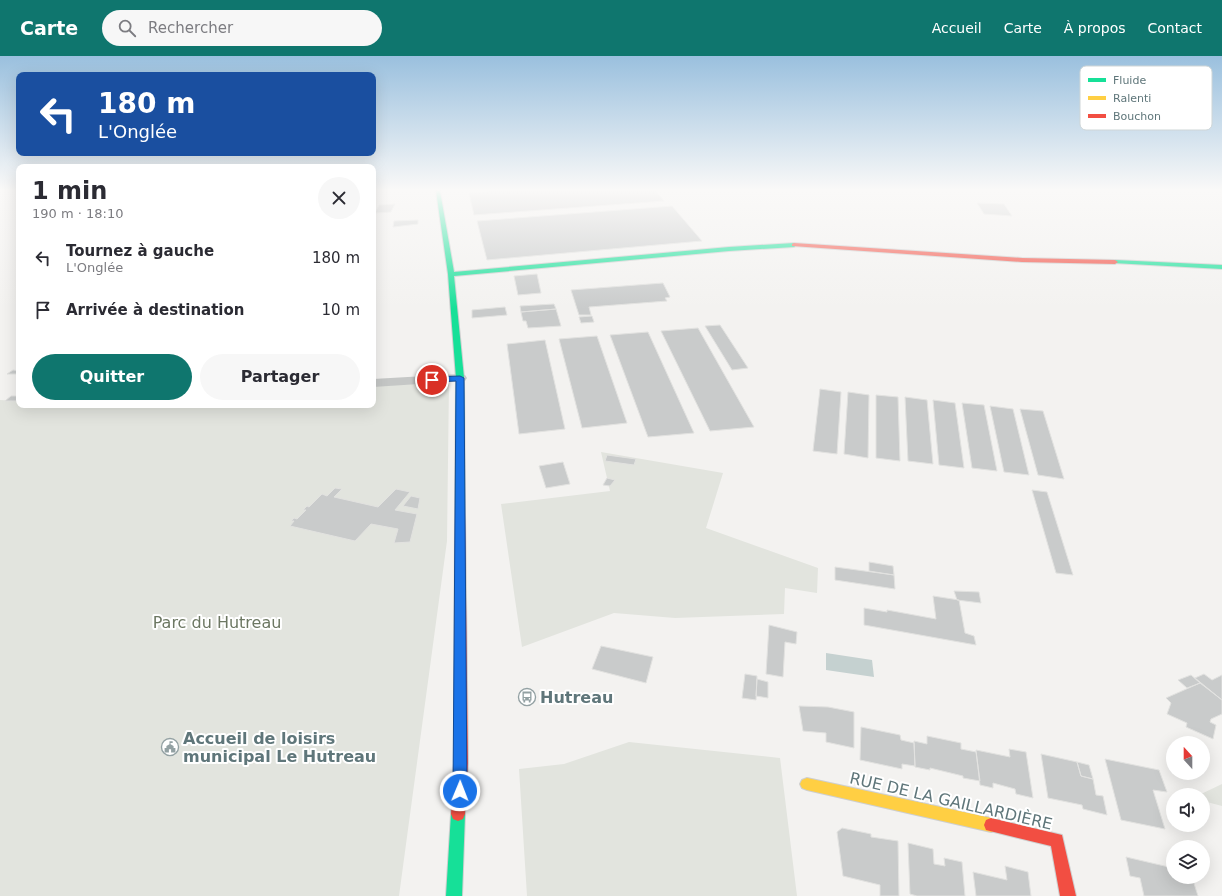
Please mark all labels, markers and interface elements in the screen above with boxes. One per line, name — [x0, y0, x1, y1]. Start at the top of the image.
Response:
search box — [102, 10, 382, 46]
text: Carte — [20, 17, 78, 39]
icon: search — [116, 17, 138, 39]
text: Rechercher — [148, 19, 233, 37]
text: Accueil — [932, 20, 982, 36]
text: Carte — [1004, 20, 1042, 36]
text: À propos — [1064, 20, 1126, 36]
text: Contact — [1148, 20, 1202, 36]
legend — [1080, 66, 1212, 130]
text: Fluide — [1113, 74, 1146, 87]
text: 180 m — [98, 87, 195, 120]
icon: left — [32, 88, 84, 140]
text: Ralenti — [1113, 92, 1151, 105]
text: Bouchon — [1113, 110, 1161, 123]
text: L'Onglée — [98, 121, 177, 142]
text: 1 min — [32, 177, 107, 205]
button: close — [318, 177, 360, 219]
text: 190 m · 18:10 — [32, 206, 123, 221]
text: Tournez à gauche — [66, 242, 214, 260]
icon: left — [32, 247, 54, 269]
text: 180 m — [312, 249, 360, 267]
text: L'Onglée — [66, 260, 123, 275]
icon: arrive — [32, 299, 54, 321]
text: Arrivée à destination — [66, 301, 244, 319]
text: 10 m — [322, 301, 360, 319]
button: Quitter — [32, 354, 192, 400]
button: Partager — [200, 354, 360, 400]
pin — [415, 363, 449, 397]
icon: arrive — [421, 369, 443, 391]
park label: Parc du Hutreau — [153, 613, 281, 632]
bus stop icon: Hutreau — [517, 687, 537, 707]
place label: Hutreau — [540, 688, 613, 707]
place label: Accueil de loisirs municipal Le Hutreau — [183, 729, 376, 766]
north arrow — [1166, 736, 1210, 780]
map controls — [1166, 736, 1210, 884]
public building icon: Accueil de loisirs municipal Le Hutreau — [160, 737, 180, 757]
street label: RUE DE LA GAILLARDIÈRE — [848, 768, 1054, 834]
position arrow — [439, 770, 481, 812]
button: sound — [1166, 788, 1210, 832]
button: layers — [1166, 840, 1210, 884]

